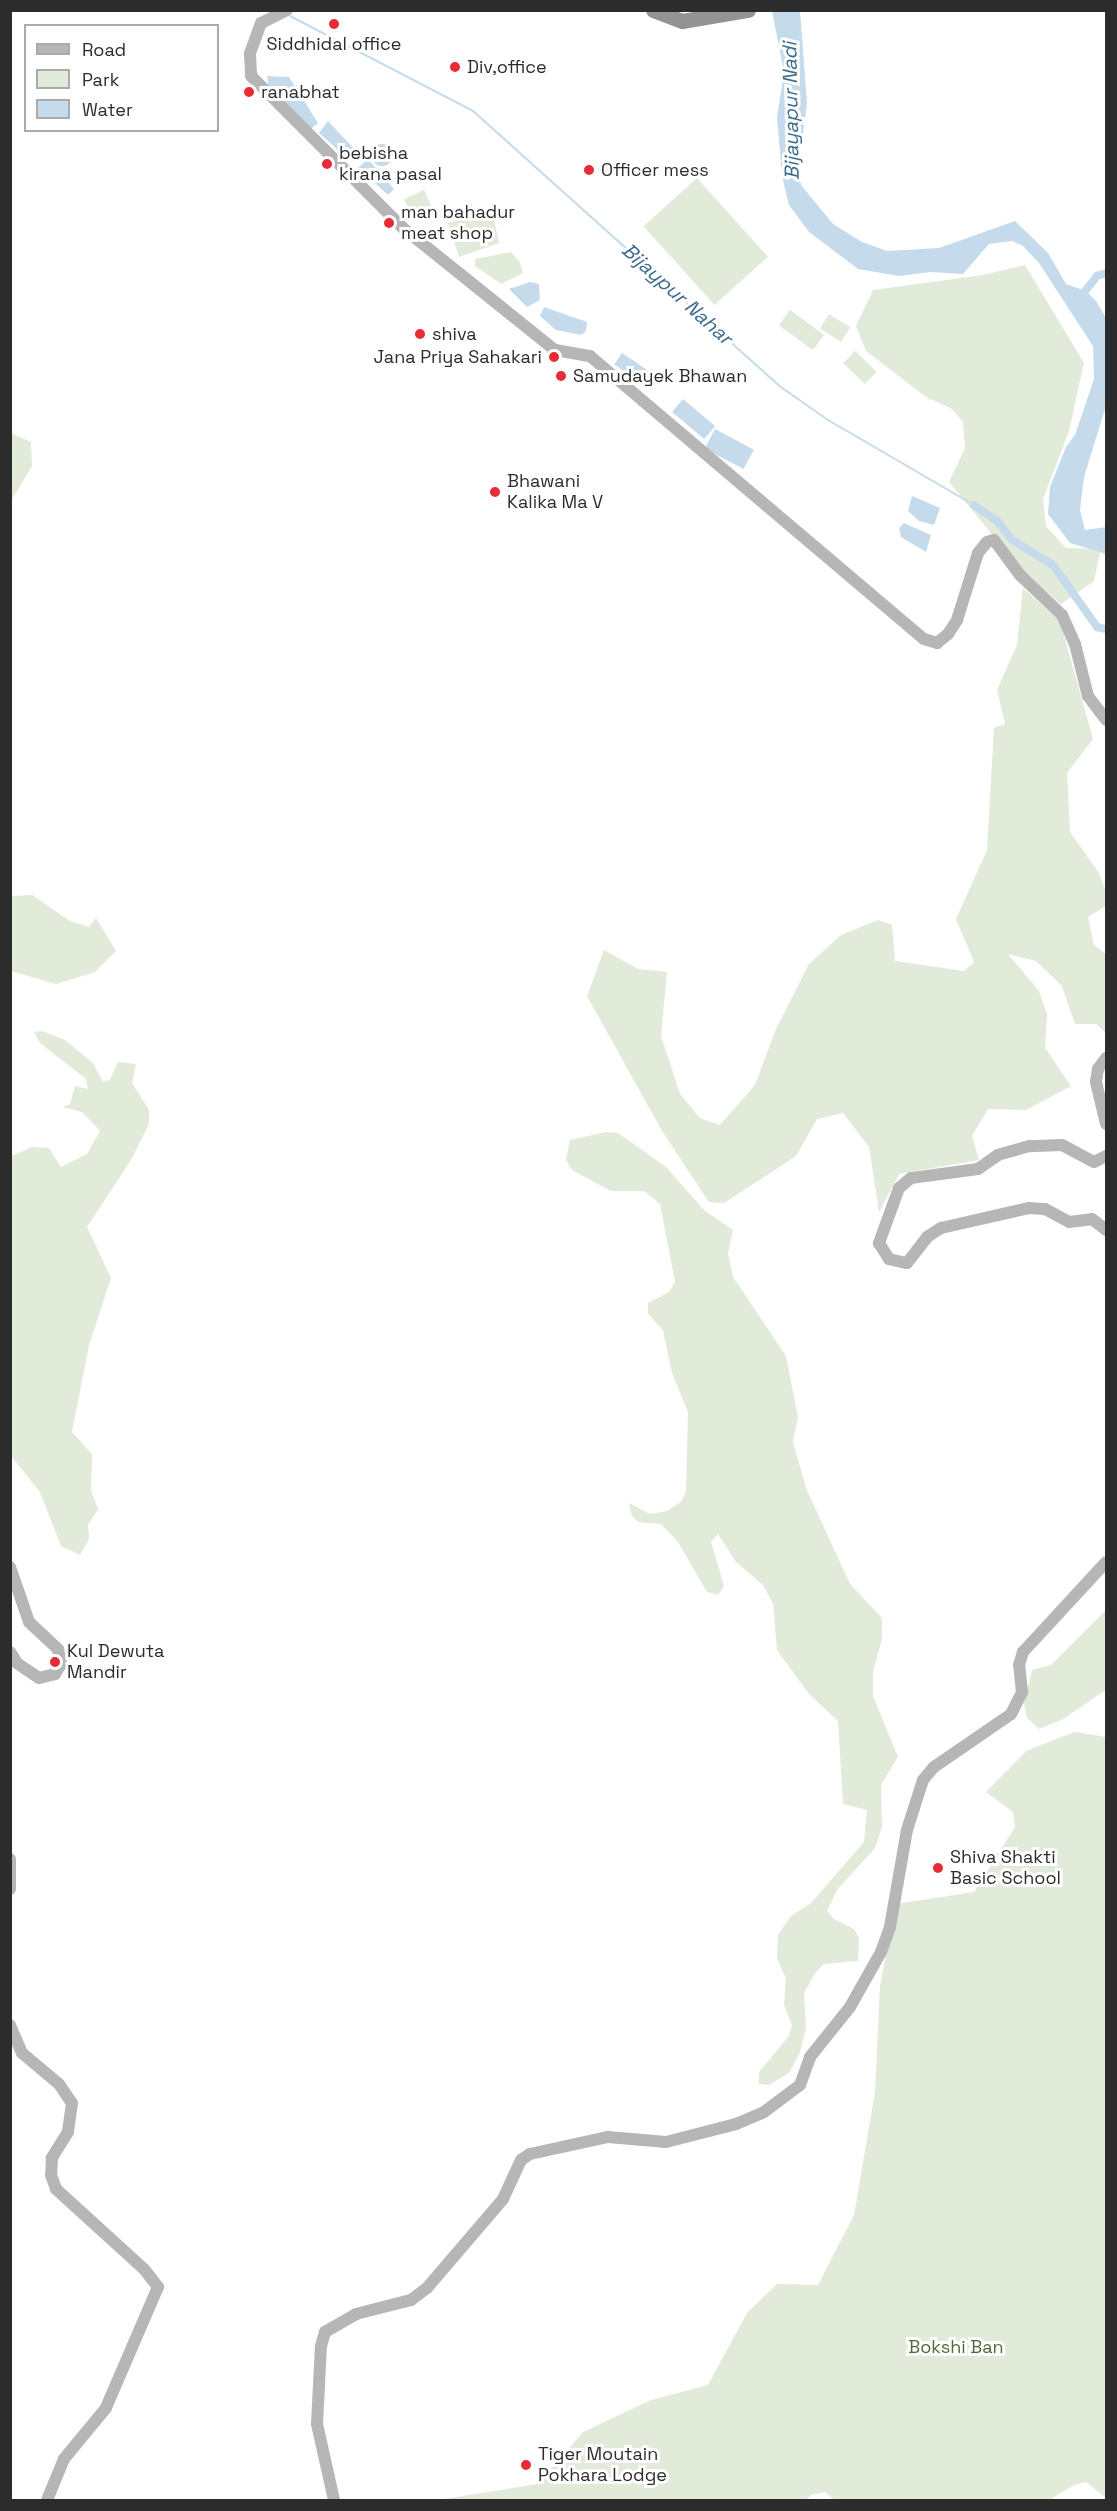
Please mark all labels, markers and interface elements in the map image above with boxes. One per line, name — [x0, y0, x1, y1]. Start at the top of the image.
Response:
marker: Siddhidal office — [327, 17, 341, 31]
legend — [24, 24, 219, 132]
place label: Siddhidal office — [267, 33, 401, 55]
text: Road — [82, 38, 126, 61]
water label: Bijayapur Nadi — [778, 42, 804, 180]
place label: Div,office — [467, 56, 547, 78]
marker: Div,office — [448, 60, 462, 74]
text: Park — [82, 68, 119, 91]
place label: ranabhat — [261, 81, 340, 103]
marker: ranabhat — [242, 85, 256, 99]
text: Water — [82, 98, 133, 121]
place label: bebisha kirana pasal — [339, 143, 442, 186]
marker: bebisha kirana pasal — [320, 157, 334, 171]
place label: Officer mess — [601, 159, 709, 181]
marker: Officer mess — [582, 163, 596, 177]
place label: man bahadur meat shop — [401, 202, 515, 244]
marker: man bahadur meat shop — [382, 216, 396, 230]
water label: Bijaypur Nahar — [617, 238, 737, 350]
place label: shiva — [432, 323, 477, 345]
marker: shiva — [413, 327, 427, 341]
place label: Jana Priya Sahakari — [374, 346, 542, 368]
marker: Jana Priya Sahakari — [547, 350, 561, 364]
place label: Samudayek Bhawan — [573, 365, 747, 387]
marker: Samudayek Bhawan — [554, 369, 568, 383]
place label: Bhawani Kalika Ma V — [507, 471, 603, 514]
marker: Bhawani Kalika Ma V — [488, 485, 502, 499]
place label: Kul Dewuta Mandir — [67, 1641, 164, 1684]
marker: Kul Dewuta Mandir — [48, 1655, 62, 1669]
place label: Shiva Shakti Basic School — [950, 1847, 1061, 1890]
marker: Shiva Shakti Basic School — [931, 1861, 945, 1875]
park label: Bokshi Ban — [908, 2336, 1004, 2358]
place label: Tiger Moutain Pokhara Lodge — [538, 2444, 667, 2486]
marker: Tiger Moutain Pokhara Lodge — [519, 2458, 533, 2472]

